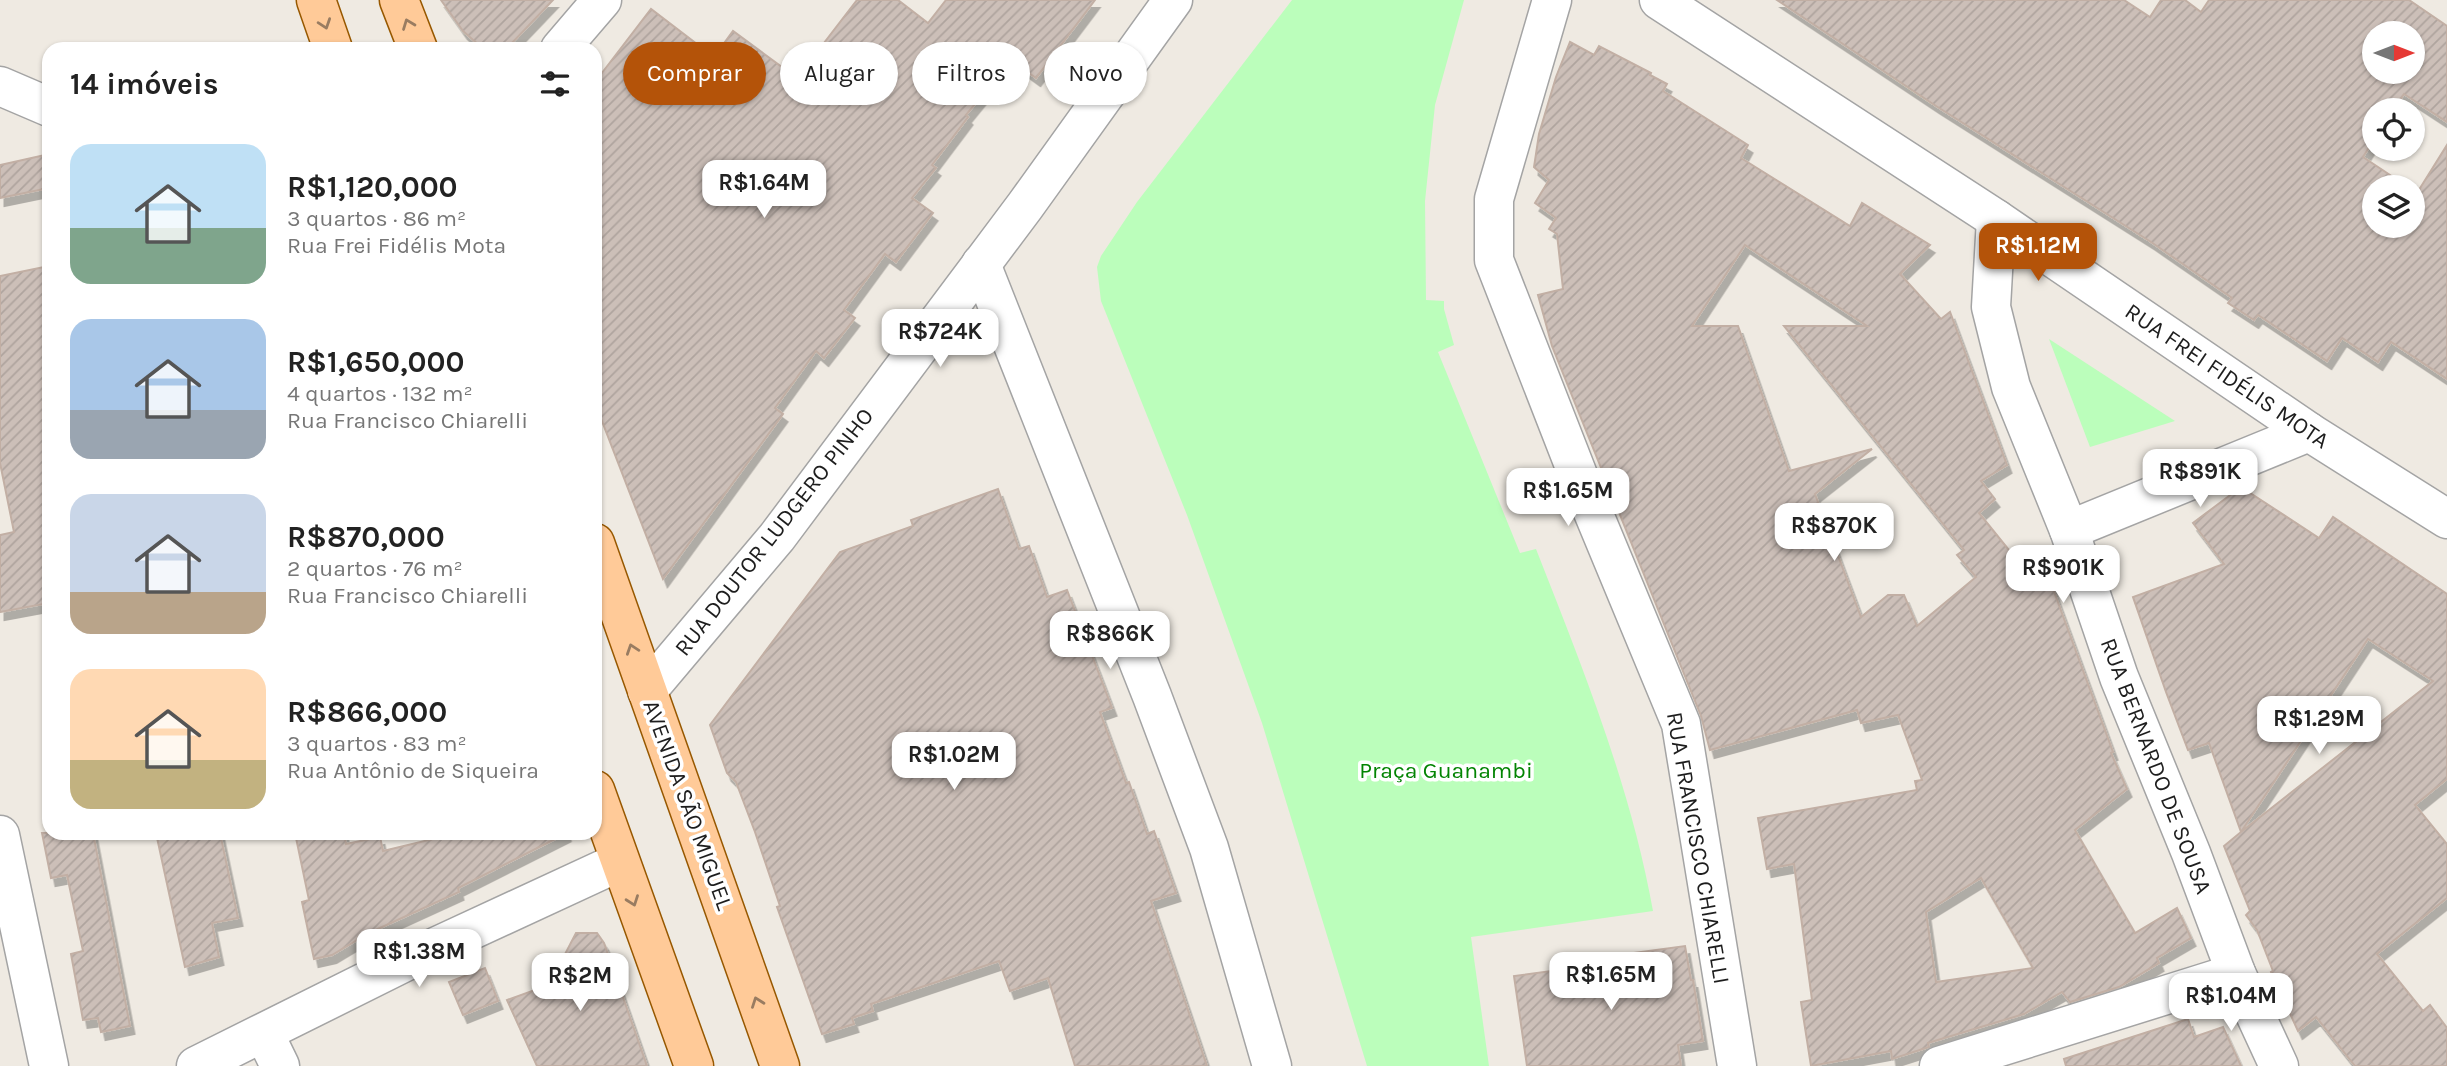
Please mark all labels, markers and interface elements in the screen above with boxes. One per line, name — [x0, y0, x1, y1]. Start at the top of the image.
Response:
one-way arrow — [317, 18, 331, 30]
one-way arrow — [403, 19, 417, 31]
north arrow — [2362, 21, 2426, 84]
map controls — [2362, 21, 2425, 238]
chip: Comprar — [623, 42, 766, 105]
chip: Alugar — [780, 42, 898, 105]
chip: Filtros — [912, 42, 1030, 105]
chip: Novo — [1044, 42, 1147, 105]
icon: filters — [536, 65, 574, 103]
text: 14 imóveis — [70, 66, 219, 102]
button: locate — [2362, 98, 2425, 161]
pin: R$1.64M — [699, 160, 829, 220]
text: R$1,120,000 — [287, 169, 458, 205]
text: R$1.64M — [718, 169, 810, 196]
icon: home — [126, 172, 210, 256]
button: layers — [2362, 175, 2425, 238]
text: 3 quartos · 86 m² — [287, 205, 466, 232]
pin: R$1.12M — [1973, 224, 2103, 283]
text: Rua Frei Fidélis Mota — [287, 232, 506, 259]
text: R$1.12M — [1995, 232, 2081, 259]
street label: RUA FREI FIDÉLIS MOTA — [2120, 298, 2334, 454]
pin: R$724K — [883, 310, 997, 369]
text: R$724K — [898, 318, 982, 345]
text: R$1,650,000 — [287, 344, 464, 380]
icon: home — [126, 347, 210, 431]
text: 4 quartos · 132 m² — [287, 380, 473, 407]
street label: RUA DOUTOR LUDGERO PINHO — [669, 403, 879, 661]
text: Rua Francisco Chiarelli — [287, 407, 528, 434]
pin: R$891K — [2143, 449, 2257, 509]
text: R$891K — [2159, 458, 2241, 485]
pin: R$1.65M — [1503, 468, 1633, 528]
text: R$1.65M — [1522, 477, 1614, 504]
pin: R$870K — [1777, 504, 1891, 563]
text: R$870K — [1791, 512, 1877, 539]
text: R$870,000 — [287, 519, 445, 555]
icon: home — [126, 522, 210, 606]
pin: R$901K — [2006, 546, 2120, 605]
text: R$901K — [2022, 554, 2104, 581]
text: 2 quartos · 76 m² — [287, 555, 463, 582]
text: Rua Francisco Chiarelli — [287, 582, 528, 609]
pin: R$866K — [1053, 612, 1167, 671]
text: R$866K — [1066, 620, 1154, 647]
street label: RUA BERNARDO DE SOUSA — [2095, 634, 2217, 898]
one-way arrow — [626, 643, 640, 655]
text: R$866,000 — [287, 694, 447, 730]
street label: AVENIDA SÃO MIGUEL — [637, 696, 739, 914]
pin: R$1.29M — [2254, 696, 2384, 756]
icon: home — [126, 697, 210, 781]
text: R$1.29M — [2273, 705, 2365, 732]
street label: RUA FRANCISCO CHIARELLI — [1661, 710, 1735, 986]
text: 3 quartos · 83 m² — [287, 730, 467, 757]
pin: R$1.02M — [889, 732, 1019, 792]
text: R$1.02M — [908, 741, 1000, 768]
text: Rua Antônio de Siqueira — [287, 757, 539, 784]
park label: Praça Guanambi — [1359, 757, 1533, 784]
one-way arrow — [625, 895, 639, 907]
pin: R$1.38M — [354, 930, 484, 989]
text: R$1.38M — [372, 938, 466, 965]
pin: R$1.65M — [1546, 953, 1676, 1012]
pin: R$2M — [539, 954, 621, 1013]
text: R$1.65M — [1565, 961, 1657, 988]
text: R$2M — [548, 962, 612, 989]
pin: R$1.04M — [2166, 974, 2296, 1033]
text: R$1.04M — [2185, 982, 2277, 1009]
one-way arrow — [752, 996, 766, 1008]

